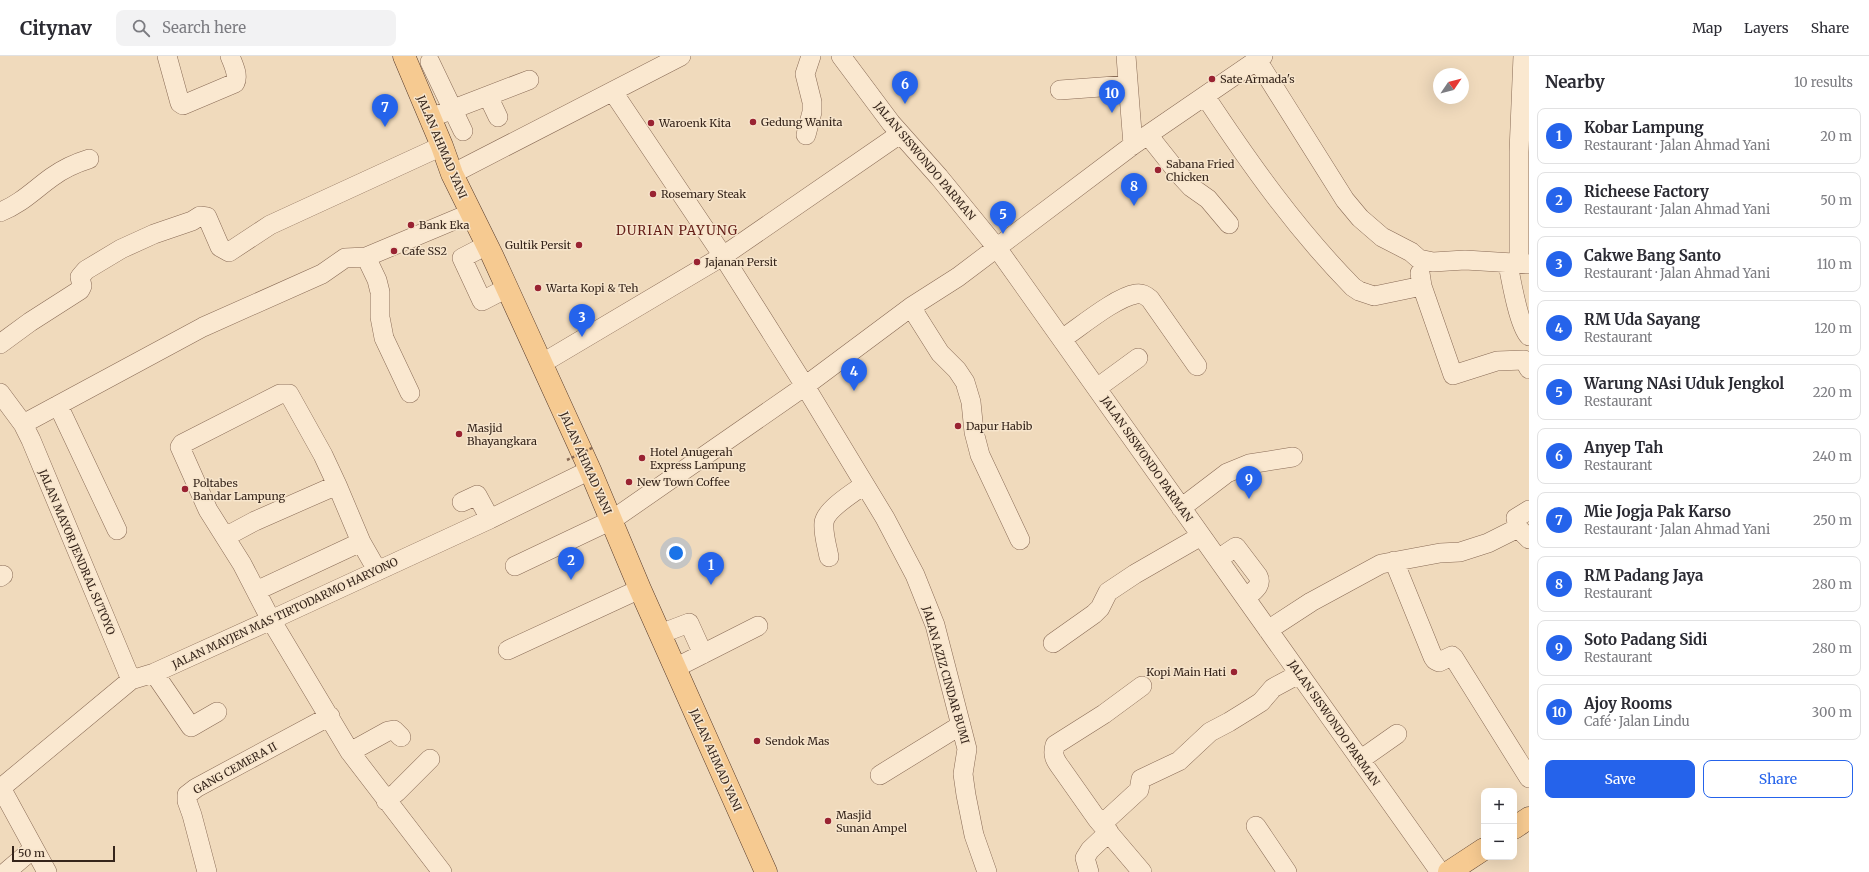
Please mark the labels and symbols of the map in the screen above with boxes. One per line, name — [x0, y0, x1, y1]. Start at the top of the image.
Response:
north arrow — [1433, 68, 1469, 104]
pin: 6 — [892, 71, 918, 104]
place label: Sate Armada's — [1220, 72, 1295, 86]
marker: Sate Armada's — [1207, 74, 1217, 84]
pin: 10 — [1099, 80, 1125, 113]
street label: JALAN AHMAD YANI — [414, 92, 470, 201]
pin: 7 — [372, 94, 398, 127]
street label: JALAN SISWONDO PARMAN — [871, 98, 979, 223]
place label: Gedung Wanita — [761, 115, 843, 129]
place label: Waroenk Kita — [658, 116, 731, 130]
marker: Gedung Wanita — [748, 117, 758, 127]
marker: Waroenk Kita — [646, 118, 656, 128]
place label: Sabana Fried Chicken — [1166, 157, 1235, 184]
marker: Sabana Fried Chicken — [1153, 165, 1163, 175]
pin: 8 — [1121, 173, 1147, 206]
place label: Rosemary Steak — [661, 187, 746, 201]
marker: Rosemary Steak — [648, 189, 658, 199]
pin: 5 — [990, 201, 1016, 234]
place label: Bank Eka — [419, 218, 469, 232]
marker: Bank Eka — [406, 220, 416, 230]
district label: DURIAN PAYUNG — [616, 222, 738, 239]
place label: Gultik Persit — [505, 238, 572, 252]
marker: Gultik Persit — [574, 240, 584, 250]
place label: Cafe SS2 — [402, 244, 447, 258]
marker: Cafe SS2 — [389, 246, 399, 256]
place label: Jajanan Persit — [704, 255, 778, 269]
marker: Jajanan Persit — [692, 257, 702, 267]
place label: Warta Kopi & Teh — [545, 281, 639, 295]
marker: Warta Kopi & Teh — [533, 283, 543, 293]
pin: 3 — [569, 304, 595, 337]
pin: 4 — [841, 358, 867, 391]
street label: JALAN SISWONDO PARMAN — [1098, 393, 1196, 525]
street label: JALAN AHMAD YANI — [557, 409, 615, 516]
place label: Dapur Habib — [966, 419, 1033, 433]
place label: Masjid Bhayangkara — [467, 421, 537, 448]
marker: Dapur Habib — [953, 421, 963, 431]
marker: Masjid Bhayangkara — [454, 429, 464, 439]
place label: Hotel Anugerah Express Lampung — [650, 445, 746, 472]
marker: Hotel Anugerah Express Lampung — [637, 453, 647, 463]
street label: JALAN MAYOR JENDRAL SUTOYO — [35, 466, 118, 637]
pin: 9 — [1236, 466, 1262, 499]
place label: New Town Coffee — [637, 475, 730, 489]
place label: Poltabes Bandar Lampung — [193, 476, 286, 503]
marker: New Town Coffee — [624, 477, 634, 487]
marker: Poltabes Bandar Lampung — [180, 484, 190, 494]
your location — [666, 543, 686, 563]
pin: 2 — [558, 547, 584, 580]
pin: 1 — [698, 552, 724, 585]
street label: JALAN MAYJEN MAS TIRTODARMO HARYONO — [169, 554, 400, 672]
street label: JALAN AZIZ CINDAR BUMI — [919, 604, 972, 745]
street label: JALAN SISWONDO PARMAN — [1285, 657, 1383, 789]
place label: Kopi Main Hati — [1146, 665, 1226, 679]
marker: Kopi Main Hati — [1229, 667, 1239, 677]
street label: JALAN AHMAD YANI — [687, 706, 745, 813]
place label: Sendok Mas — [765, 734, 830, 748]
marker: Sendok Mas — [752, 736, 762, 746]
street label: GANG CEMERA II — [191, 739, 279, 797]
place label: Masjid Sunan Ampel — [836, 808, 908, 835]
marker: Masjid Sunan Ampel — [823, 816, 833, 826]
scale bar — [12, 844, 115, 863]

